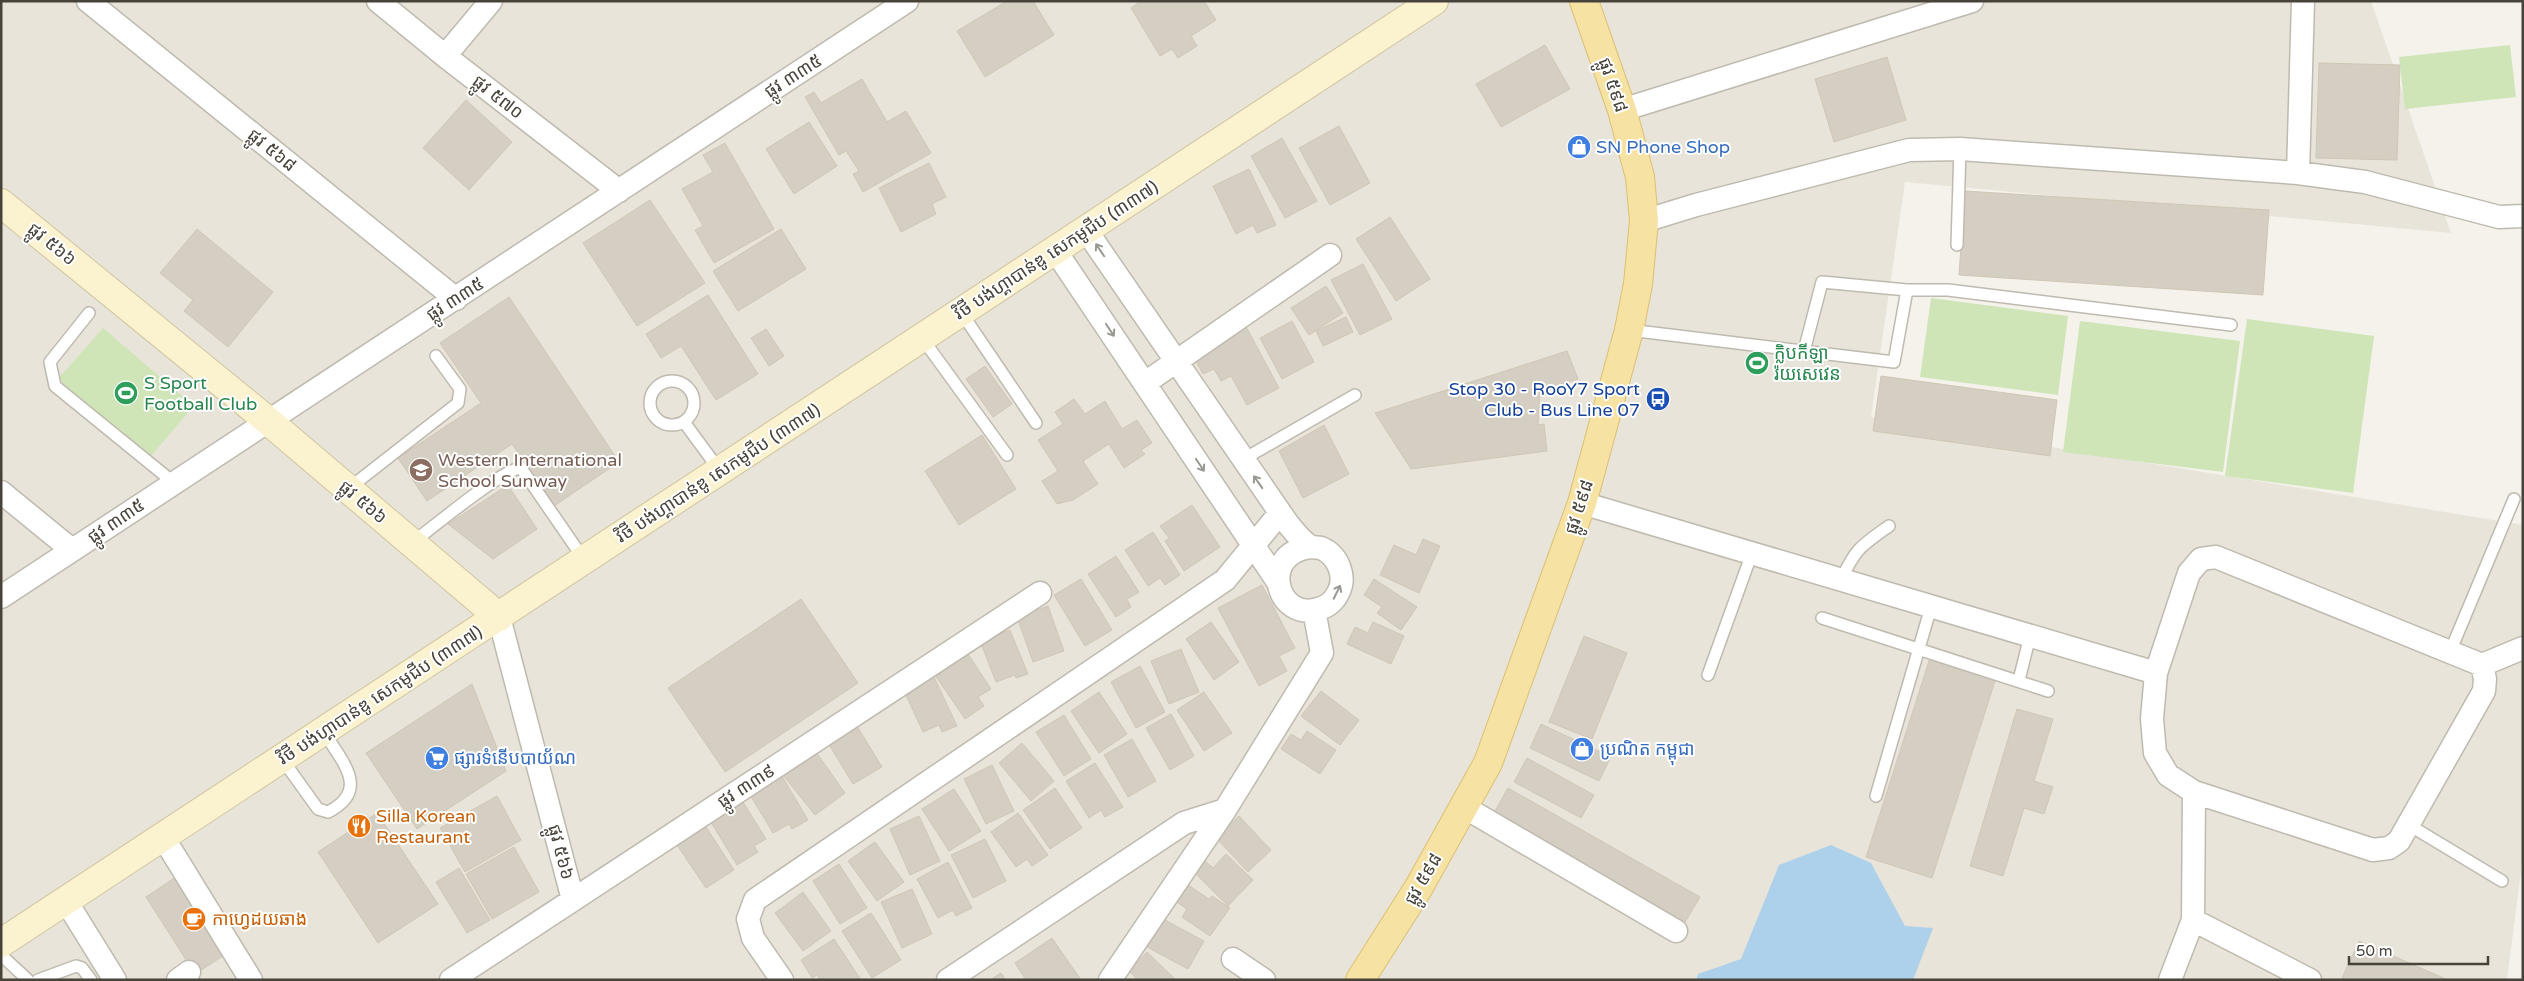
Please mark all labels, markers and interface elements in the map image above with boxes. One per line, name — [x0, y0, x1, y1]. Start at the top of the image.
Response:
street label: ផ្លូវ ៣៣៥ — [760, 49, 829, 107]
street label: ផ្លូវ ៥៩៨ — [1588, 55, 1633, 117]
street label: ផ្លូវ ៥៧០ — [465, 70, 528, 128]
street label: ផ្លូវ ៥៦៨ — [240, 124, 301, 180]
shop icon: SN Phone Shop — [1566, 134, 1592, 160]
place label: SN Phone Shop — [1596, 136, 1730, 158]
street label: វិថី បង់ហ្គាបាន់ឌូ សេកមូជីប (៣៣៧) — [948, 175, 1163, 325]
street label: ផ្លូវ ៥៦៦ — [20, 218, 81, 274]
one-way arrow — [1095, 244, 1105, 258]
street label: ផ្លូវ ៣៣៥ — [422, 272, 491, 330]
one-way arrow — [1104, 323, 1115, 337]
place label: ក្លិបកីឡា រ៉យសេវេន — [1774, 342, 1841, 385]
sports icon: ក្លិបកីឡា រ៉យសេវេន — [1744, 350, 1770, 376]
place label: S Sport Football Club — [144, 372, 257, 415]
place label: Stop 30 - RooY7 Sport Club - Bus Line 07 — [1449, 378, 1640, 421]
sports icon: S Sport Football Club — [113, 380, 139, 406]
bus stop icon: Stop 30 - RooY7 Sport Club - Bus Line 07 — [1645, 386, 1671, 412]
street label: វិថី បង់ហ្គាបាន់ឌូ សេកមូជីប (៣៣៧) — [610, 398, 825, 548]
place label: Western International School Sunway — [438, 449, 622, 492]
school or university icon: Western International School Sunway — [408, 457, 434, 483]
one-way arrow — [1195, 458, 1206, 472]
street label: ផ្លូវ ៥៦៦ — [331, 475, 392, 533]
one-way arrow — [1253, 475, 1263, 489]
street label: ផ្លូវ ៥៩៨ — [1560, 477, 1603, 539]
street label: ផ្លូវ ៣៣៥ — [83, 494, 152, 553]
one-way arrow — [1333, 585, 1343, 600]
street label: វិថី បង់ហ្គាបាន់ឌូ សេកមូជីប (៣៣៧) — [272, 620, 487, 770]
shop icon: ប្រណិត កម្ពុជា — [1569, 736, 1595, 762]
place label: ប្រណិត កម្ពុជា — [1600, 738, 1695, 766]
supermarket icon: ផ្សារទំនើបបាយ័ណ — [424, 745, 450, 771]
place label: ផ្សារទំនើបបាយ័ណ — [454, 747, 576, 769]
street label: ផ្លូវ ៣៣៩ — [713, 759, 782, 817]
place label: Silla Korean Restaurant — [376, 805, 476, 848]
restaurant icon: Silla Korean Restaurant — [346, 813, 372, 839]
street label: ផ្លូវ ៥៦៦ — [538, 822, 579, 883]
street label: ផ្លូវ ៥៩៨ — [1399, 849, 1451, 912]
cafe icon: កាហ្វេដយឆាង — [181, 906, 207, 932]
place label: កាហ្វេដយឆាង — [212, 908, 307, 930]
scale bar — [2349, 934, 2488, 966]
text: 50 m — [2356, 942, 2393, 960]

